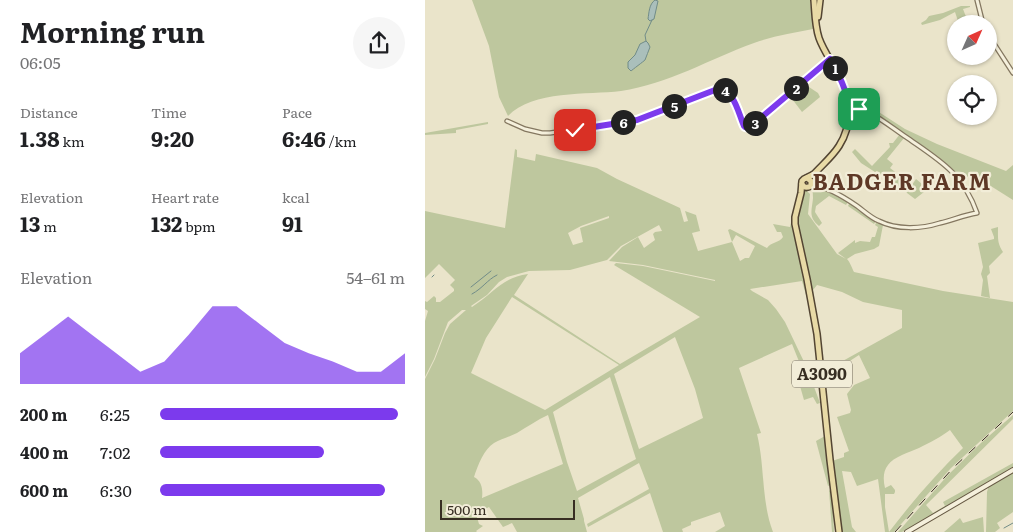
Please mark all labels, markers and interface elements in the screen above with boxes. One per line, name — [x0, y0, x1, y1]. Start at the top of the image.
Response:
text: Morning run — [20, 10, 205, 52]
north arrow — [947, 15, 997, 65]
map controls — [947, 15, 997, 125]
button: share — [353, 17, 405, 69]
text: 06:05 — [20, 50, 61, 74]
pin: 1 — [823, 56, 847, 80]
text: 1 — [833, 58, 838, 78]
button: locate — [947, 75, 997, 125]
pin: 2 — [783, 76, 809, 100]
pin: 4 — [713, 78, 737, 102]
text: 2 — [793, 78, 800, 98]
text: 4 — [721, 80, 730, 100]
pin — [838, 88, 880, 130]
pin: 5 — [661, 94, 687, 118]
icon: arrive — [845, 95, 873, 123]
text: 5 — [671, 96, 678, 116]
text: Distance — [20, 102, 78, 122]
text: Time — [151, 102, 187, 122]
text: Pace — [282, 102, 312, 122]
pin — [554, 109, 596, 151]
pin: 6 — [611, 110, 635, 134]
pin: 3 — [743, 110, 767, 136]
text: 6 — [619, 112, 628, 132]
text: 3 — [752, 113, 759, 133]
icon: check — [561, 116, 589, 144]
text: 1.38 — [20, 122, 60, 153]
text: 9:20 — [151, 122, 194, 153]
text: 6:46 — [282, 122, 326, 153]
text: km — [60, 131, 85, 151]
text: /km — [326, 131, 357, 151]
district label: BADGER FARM — [813, 164, 991, 197]
text: Elevation — [20, 187, 83, 207]
text: Heart rate — [151, 187, 219, 207]
text: kcal — [282, 187, 310, 207]
text: 13 — [20, 207, 40, 238]
text: 132 — [151, 207, 182, 238]
text: 91 — [282, 207, 303, 238]
text: m — [40, 216, 57, 236]
text: bpm — [182, 216, 216, 236]
text: Elevation — [20, 265, 92, 289]
text: 54–61 m — [346, 265, 405, 289]
road number: A3090 — [792, 360, 852, 388]
text: 200 m — [20, 402, 67, 426]
text: 6:25 — [100, 402, 130, 426]
text: 400 m — [20, 440, 69, 464]
text: 7:02 — [100, 440, 130, 464]
text: 600 m — [20, 478, 68, 502]
text: 6:30 — [100, 478, 132, 502]
scale bar — [440, 497, 575, 520]
text: 500 m — [447, 499, 487, 519]

